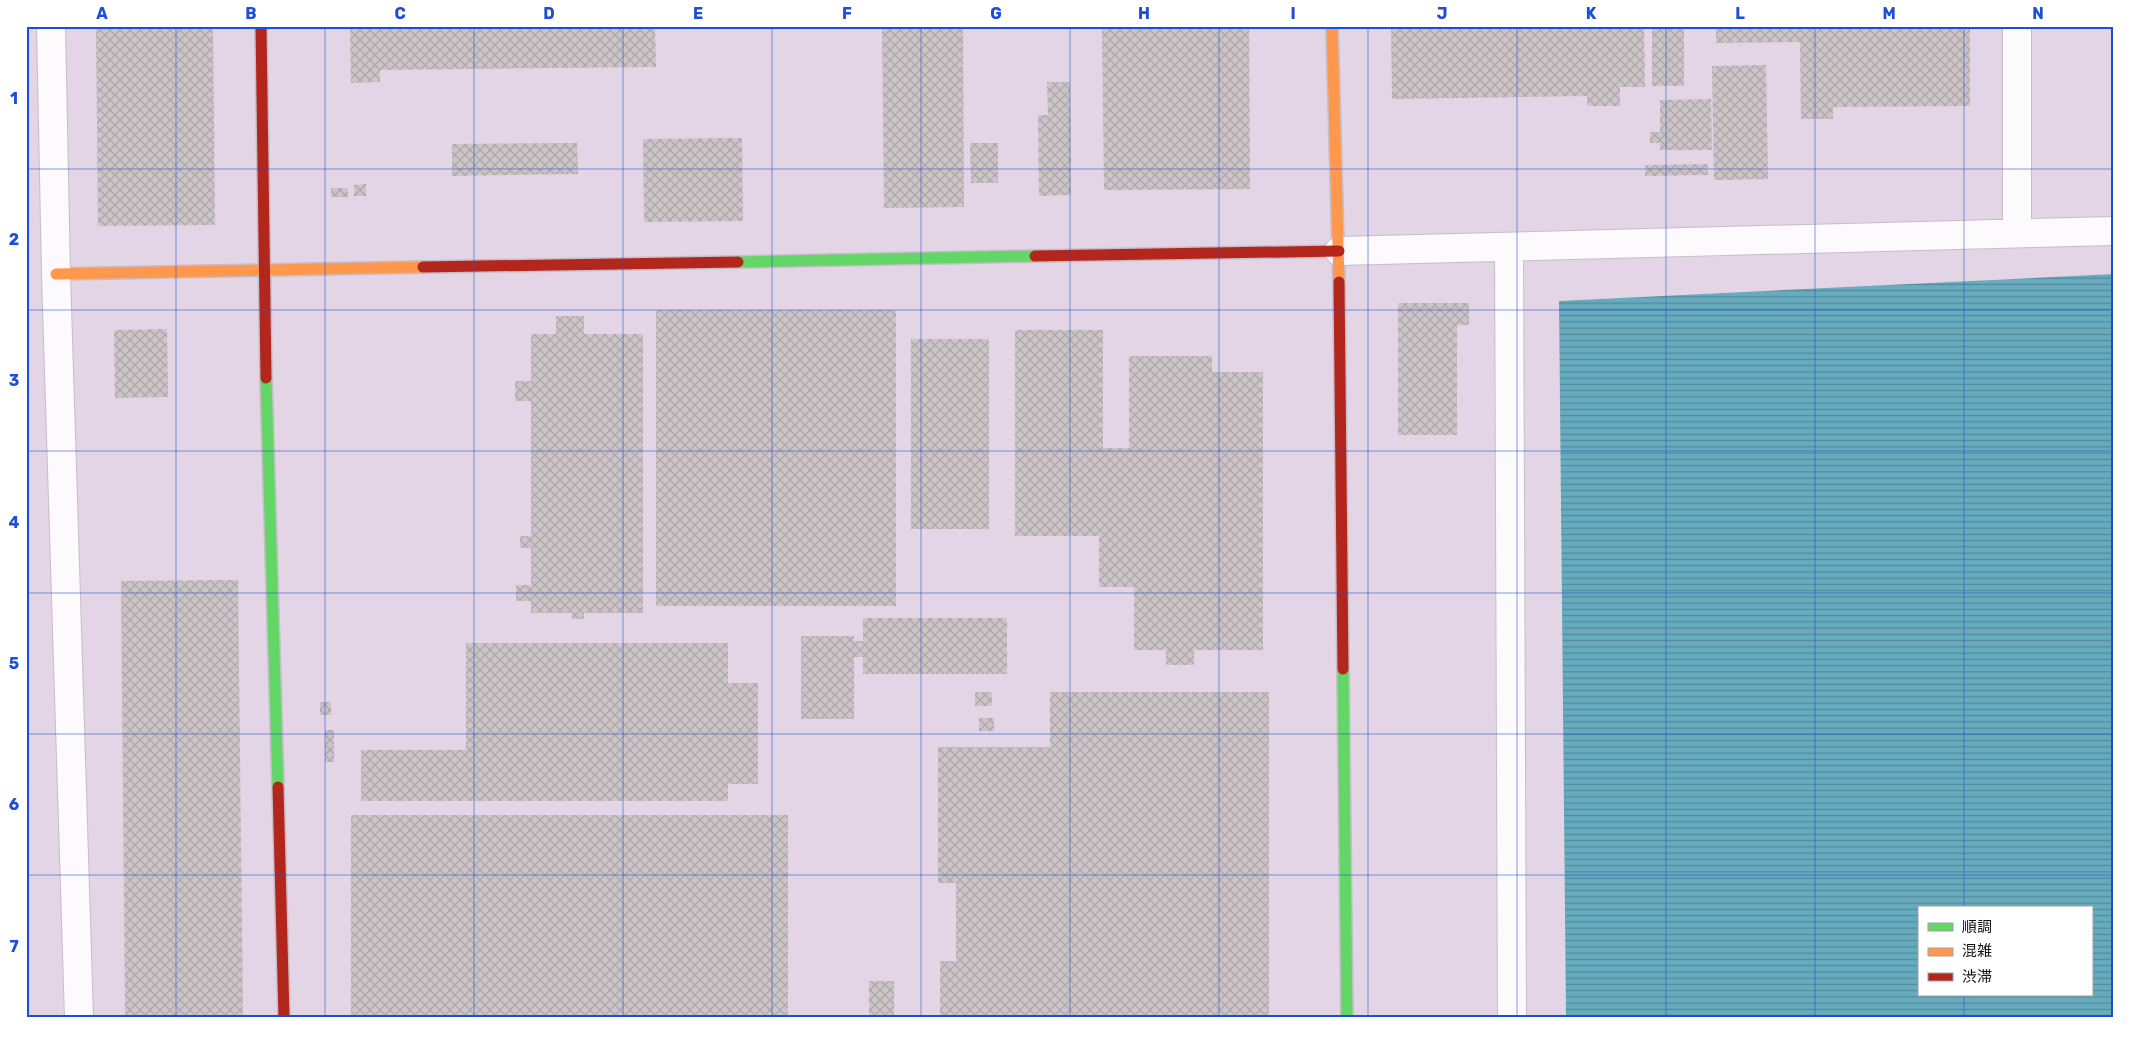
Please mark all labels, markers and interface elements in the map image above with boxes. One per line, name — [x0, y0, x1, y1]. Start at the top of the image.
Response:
text: A — [96, 4, 108, 23]
text: B — [245, 4, 257, 23]
text: C — [394, 4, 406, 23]
text: D — [543, 4, 555, 23]
text: E — [693, 4, 703, 23]
text: F — [842, 4, 852, 23]
text: G — [990, 4, 1002, 23]
text: H — [1138, 4, 1150, 23]
text: I — [1290, 4, 1296, 23]
text: J — [1437, 4, 1447, 23]
text: K — [1586, 4, 1597, 23]
text: L — [1735, 4, 1745, 23]
text: M — [1882, 4, 1896, 23]
text: N — [2032, 4, 2044, 23]
text: 1 — [10, 89, 18, 108]
text: 2 — [9, 230, 19, 249]
text: 3 — [9, 371, 19, 390]
text: 4 — [9, 513, 20, 532]
text: 5 — [9, 654, 19, 673]
text: 6 — [9, 795, 19, 814]
legend — [1918, 906, 2092, 996]
text: 順調 — [1962, 918, 1992, 936]
text: 7 — [9, 937, 19, 956]
text: 混雑 — [1962, 942, 1992, 960]
text: 渋滞 — [1962, 968, 1992, 986]

